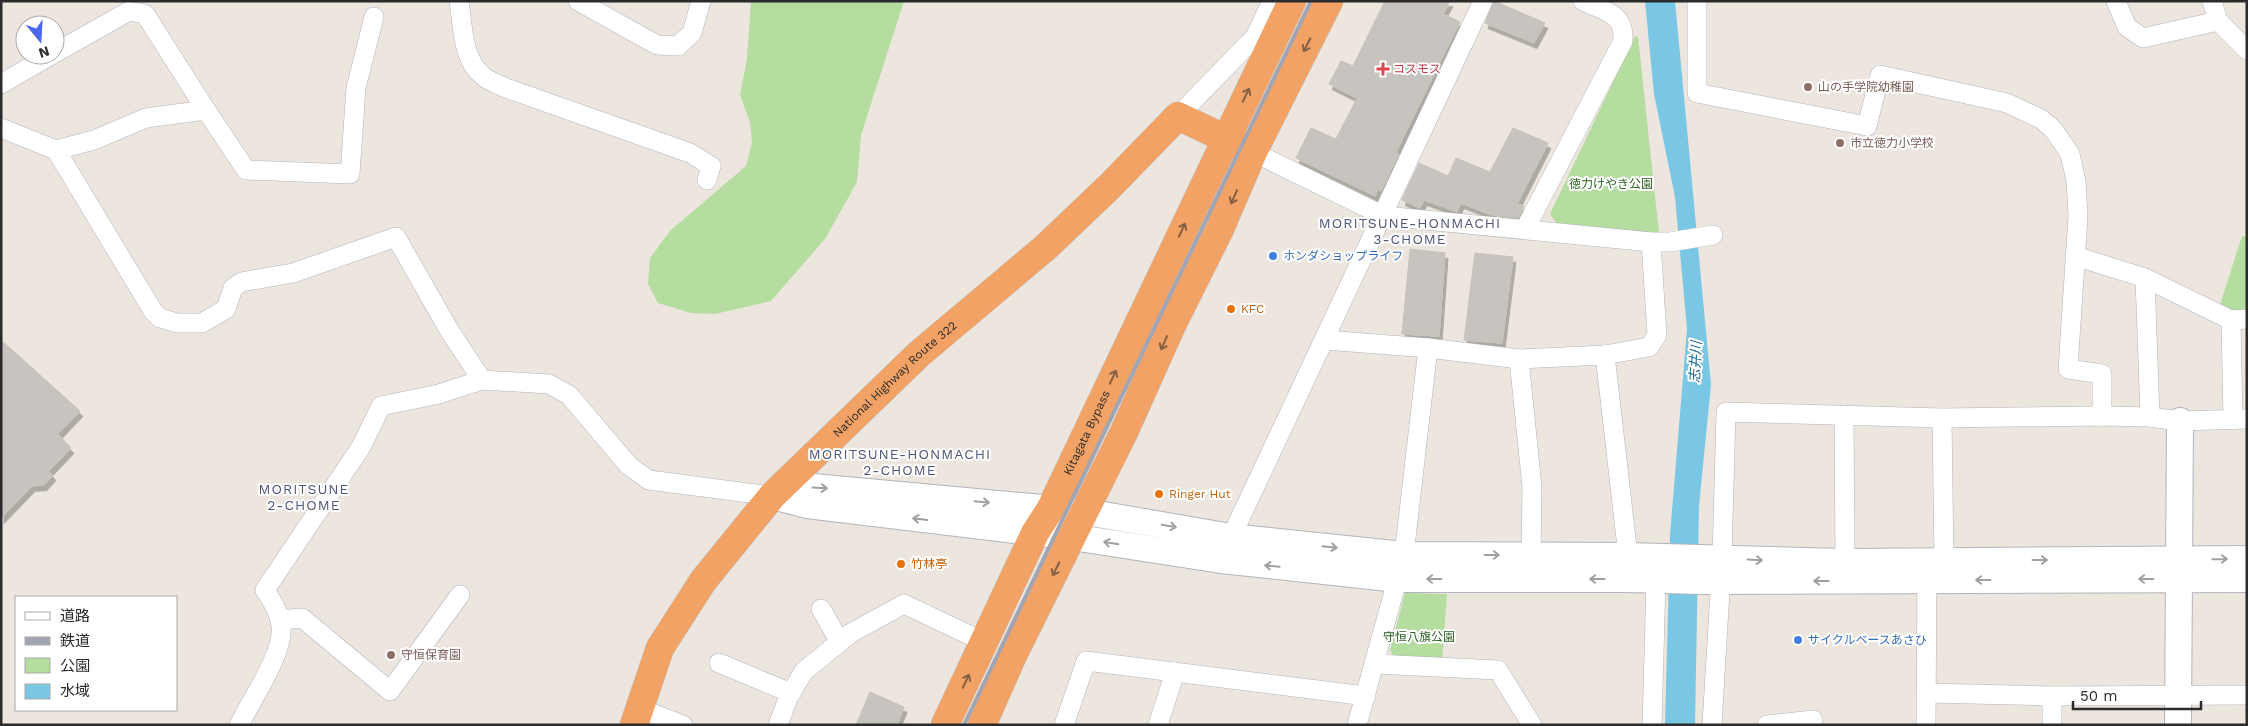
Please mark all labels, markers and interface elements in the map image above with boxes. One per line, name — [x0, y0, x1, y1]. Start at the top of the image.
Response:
north arrow — [15, 15, 65, 65]
one-way arrow — [1302, 37, 1311, 52]
text: N — [37, 43, 51, 62]
place label: コスモス — [1393, 62, 1441, 76]
marker: コスモス — [1377, 63, 1389, 75]
place label: 山の手学院幼稚園 — [1818, 80, 1914, 94]
marker: 山の手学院幼稚園 — [1802, 81, 1814, 93]
one-way arrow — [1242, 88, 1252, 103]
place label: 市立徳力小学校 — [1850, 136, 1934, 150]
marker: 市立徳力小学校 — [1834, 137, 1846, 149]
park label: 徳力けやき公園 — [1569, 177, 1653, 191]
one-way arrow — [1228, 189, 1238, 204]
district label: MORITSUNE-HONMACHI 3-CHOME — [1319, 215, 1501, 247]
one-way arrow — [1178, 223, 1187, 238]
place label: ホンダショップライフ — [1283, 249, 1403, 263]
marker: ホンダショップライフ — [1267, 250, 1279, 262]
place label: KFC — [1241, 302, 1264, 316]
marker: KFC — [1225, 303, 1237, 315]
street label: National Highway Route 322 — [830, 318, 960, 440]
one-way arrow — [1158, 335, 1168, 350]
water label: 志井川 — [1686, 339, 1704, 383]
one-way arrow — [1108, 370, 1118, 385]
street label: Kitagata Bypass — [1061, 388, 1113, 478]
district label: MORITSUNE-HONMACHI 2-CHOME — [809, 446, 991, 478]
district label: MORITSUNE 2-CHOME — [258, 481, 350, 513]
one-way arrow — [811, 483, 827, 492]
place label: Ringer Hut — [1169, 487, 1231, 501]
marker: Ringer Hut — [1153, 488, 1165, 500]
one-way arrow — [973, 497, 989, 507]
one-way arrow — [912, 514, 928, 524]
one-way arrow — [1160, 521, 1176, 531]
one-way arrow — [1104, 538, 1120, 548]
one-way arrow — [1321, 542, 1337, 552]
one-way arrow — [1483, 550, 1499, 560]
one-way arrow — [1746, 555, 1763, 565]
one-way arrow — [2212, 555, 2228, 564]
one-way arrow — [2032, 556, 2048, 565]
place label: 竹林亭 — [911, 557, 947, 571]
marker: 竹林亭 — [895, 558, 907, 570]
one-way arrow — [1051, 561, 1060, 576]
one-way arrow — [1265, 561, 1281, 570]
one-way arrow — [1426, 574, 1442, 584]
one-way arrow — [1589, 574, 1605, 584]
one-way arrow — [2138, 574, 2154, 584]
one-way arrow — [1975, 575, 1992, 585]
one-way arrow — [1813, 576, 1829, 586]
legend — [15, 596, 178, 711]
text: 道路 — [60, 607, 90, 625]
park label: 守恒八旗公園 — [1383, 630, 1455, 644]
text: 鉄道 — [60, 632, 90, 650]
place label: サイクルベースあさひ — [1808, 633, 1927, 647]
marker: サイクルベースあさひ — [1792, 634, 1804, 646]
place label: 守恒保育園 — [401, 648, 461, 662]
marker: 守恒保育園 — [385, 649, 397, 661]
text: 公園 — [60, 657, 90, 675]
one-way arrow — [961, 674, 971, 689]
scale bar — [2073, 678, 2200, 710]
text: 水域 — [60, 682, 90, 700]
text: 50 m — [2080, 687, 2117, 705]

